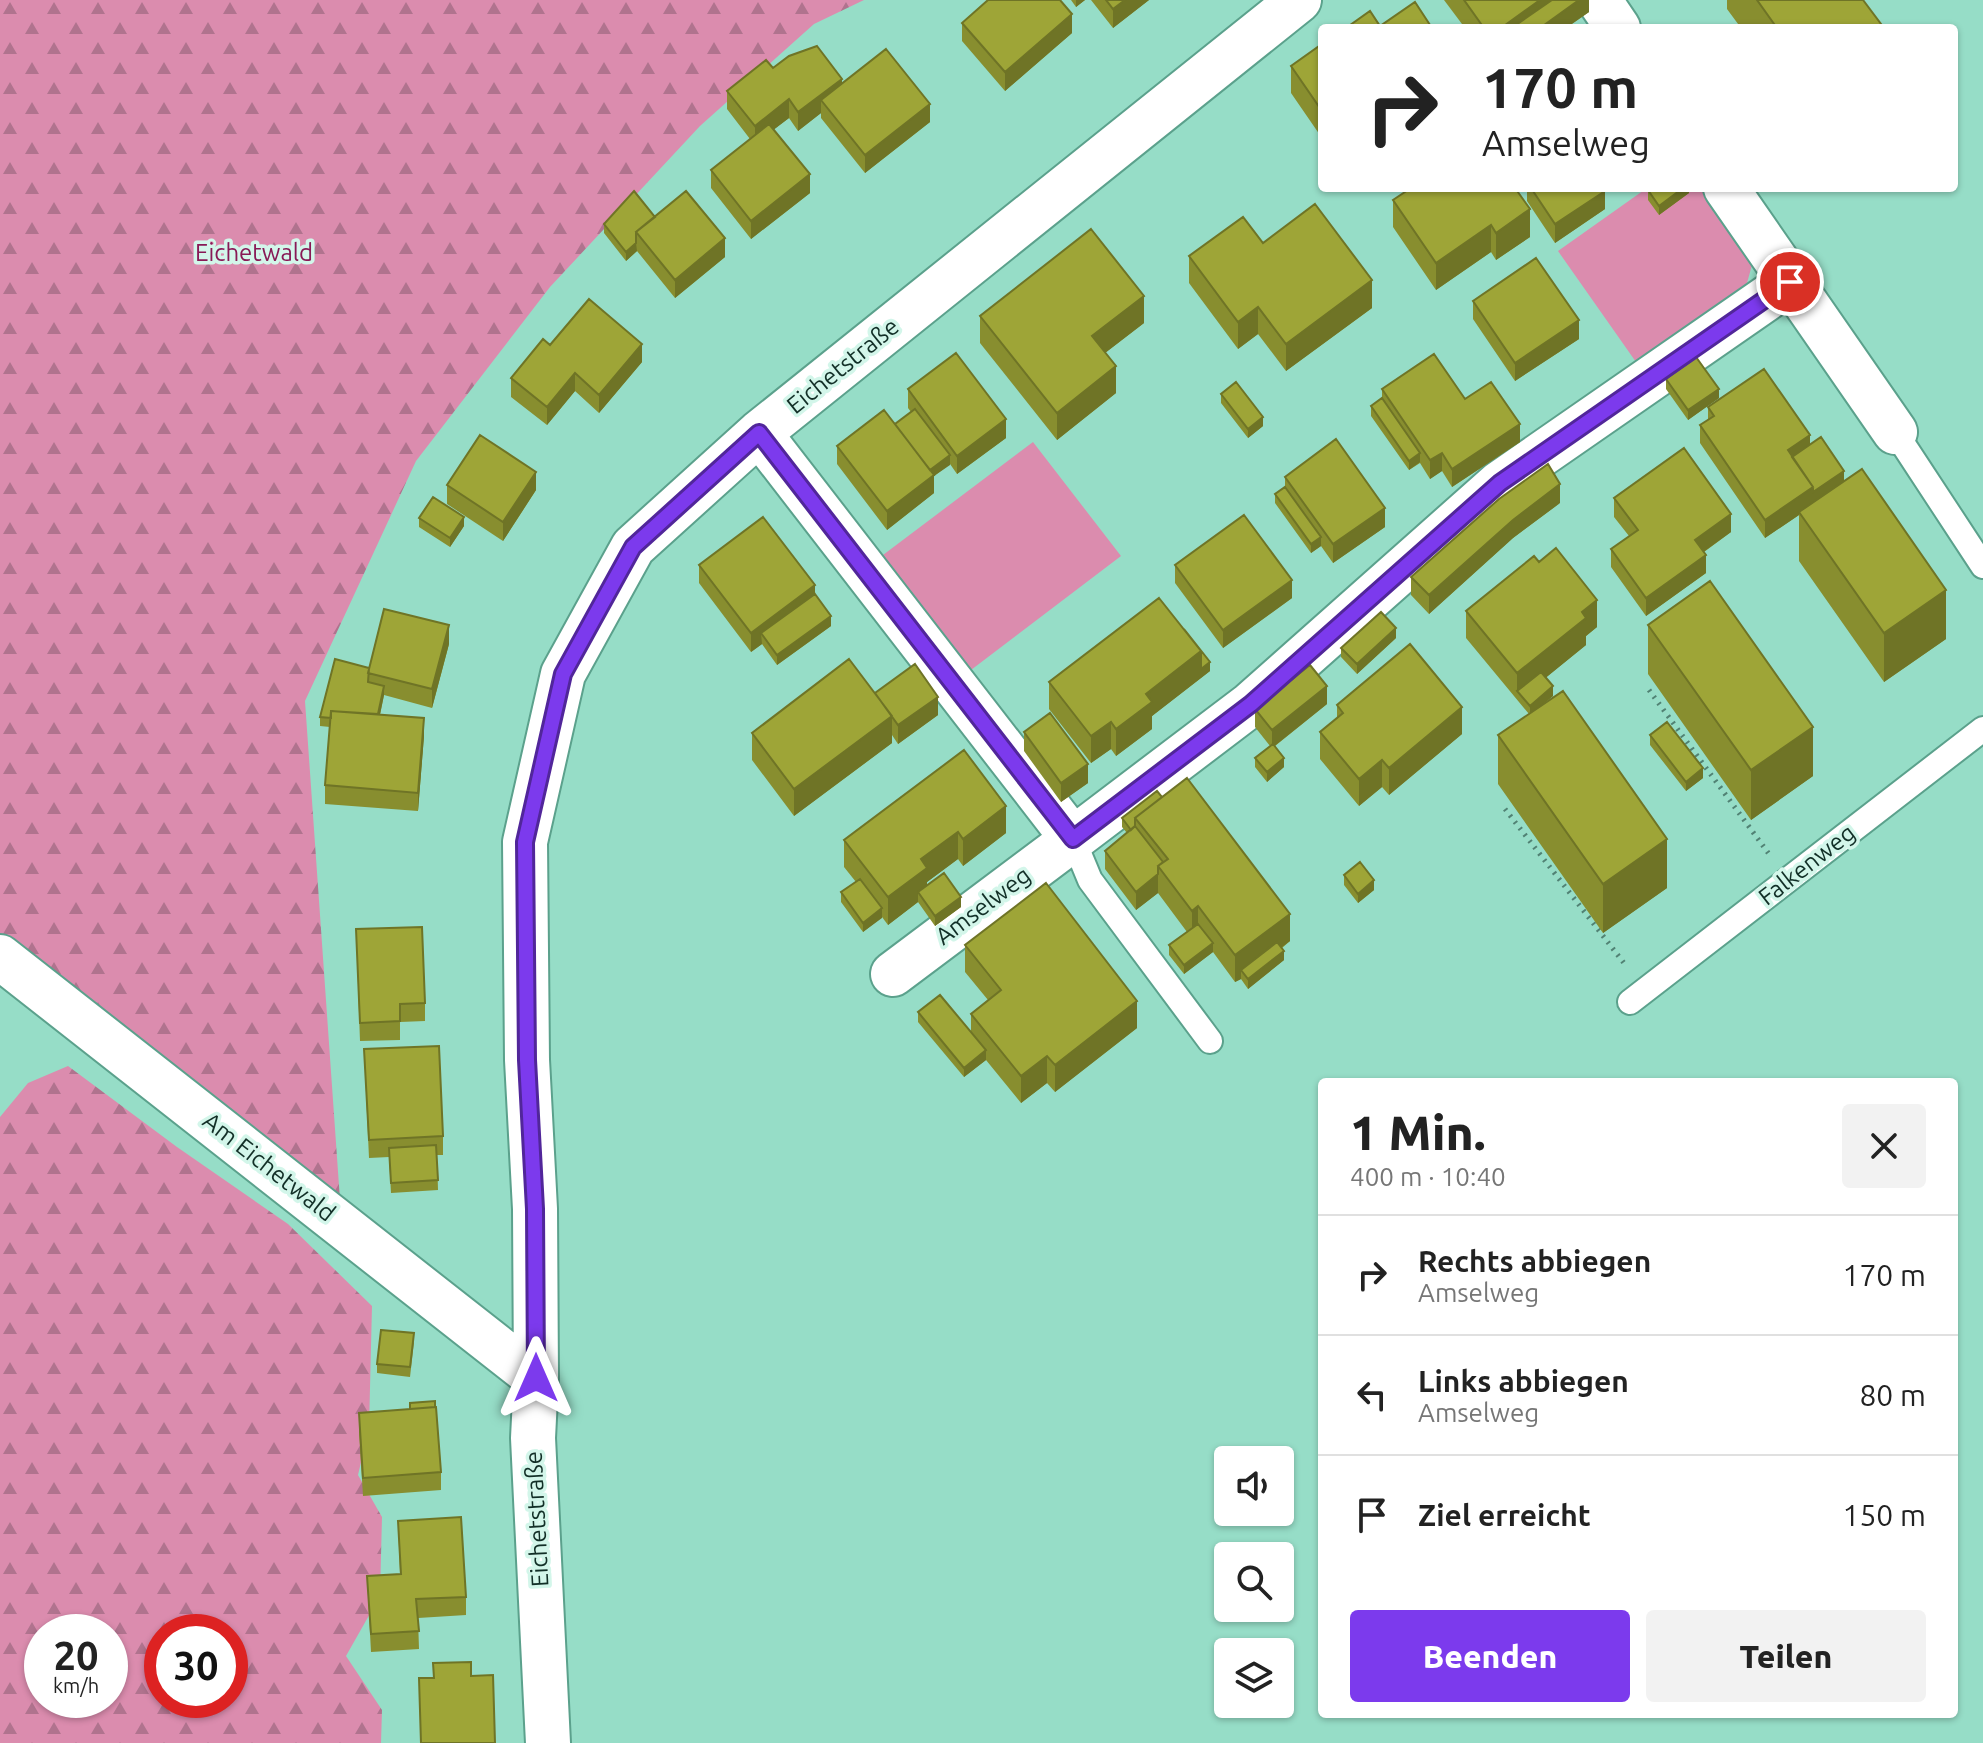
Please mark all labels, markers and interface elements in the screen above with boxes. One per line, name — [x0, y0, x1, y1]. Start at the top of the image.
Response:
icon: right — [1350, 56, 1454, 160]
text: 170 m — [1482, 56, 1638, 119]
text: Amselweg — [1482, 122, 1650, 163]
park label: Eichetwald — [195, 239, 313, 266]
pin — [1756, 248, 1824, 316]
icon: arrive — [1768, 260, 1812, 304]
street label: Eichetstraße — [781, 312, 904, 419]
street label: Falkenweg — [1753, 819, 1860, 911]
street label: Amselweg — [930, 861, 1036, 950]
button: close — [1842, 1104, 1926, 1188]
text: 1 Min. — [1350, 1105, 1486, 1159]
street label: Am Eichetwald — [198, 1107, 341, 1226]
text: 400 m · 10:40 — [1350, 1162, 1506, 1191]
text: Rechts abbiegen — [1418, 1244, 1651, 1278]
icon: right — [1350, 1253, 1394, 1297]
text: 170 m — [1842, 1258, 1926, 1292]
text: Amselweg — [1418, 1278, 1539, 1307]
position arrow — [494, 1336, 578, 1420]
text: Links abbiegen — [1418, 1364, 1629, 1398]
icon: left — [1350, 1373, 1394, 1417]
text: 80 m — [1859, 1378, 1926, 1412]
text: Amselweg — [1418, 1398, 1539, 1427]
map controls — [1214, 1446, 1294, 1718]
button: sound — [1214, 1446, 1294, 1526]
street label: Eichetstraße — [519, 1450, 554, 1588]
icon: arrive — [1350, 1493, 1394, 1537]
text: Ziel erreicht — [1418, 1498, 1591, 1532]
text: 150 m — [1842, 1498, 1926, 1532]
button: search — [1214, 1542, 1294, 1622]
button: Beenden — [1350, 1610, 1630, 1702]
button: Teilen — [1646, 1610, 1926, 1702]
speed limit sign: 30 — [144, 1614, 248, 1718]
text: 20 — [53, 1633, 99, 1678]
button: layers — [1214, 1638, 1294, 1718]
text: km/h — [53, 1674, 99, 1697]

